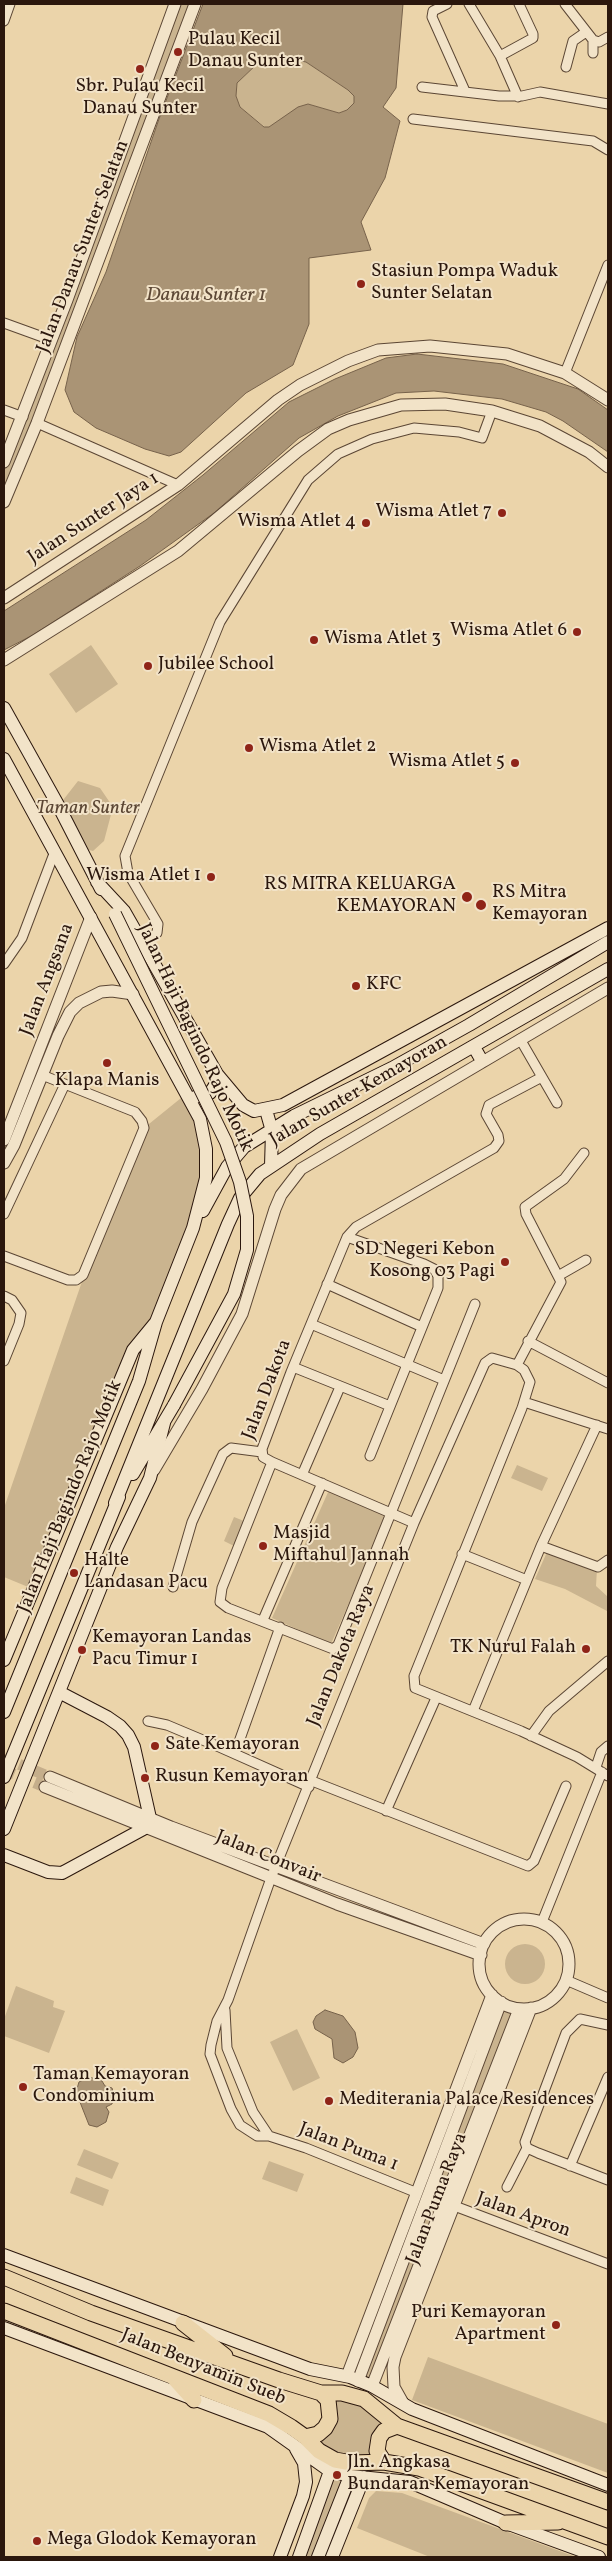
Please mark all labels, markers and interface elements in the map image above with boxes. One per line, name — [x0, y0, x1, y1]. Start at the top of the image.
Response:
place label: Pulau Kecil Danau Sunter — [188, 30, 303, 74]
marker: Pulau Kecil Danau Sunter — [172, 46, 184, 58]
marker: Sbr. Pulau Kecil Danau Sunter — [134, 63, 146, 75]
place label: Sbr. Pulau Kecil Danau Sunter — [76, 77, 204, 121]
street label: Jalan Danau Sunter Selatan — [33, 137, 135, 357]
place label: Stasiun Pompa Waduk Sunter Selatan — [371, 262, 558, 306]
marker: Stasiun Pompa Waduk Sunter Selatan — [355, 278, 367, 290]
water label: Danau Sunter 1 — [146, 284, 266, 308]
street label: Jalan Sunter Jaya 1 — [24, 468, 164, 570]
place label: Wisma Atlet 7 — [375, 502, 492, 524]
marker: Wisma Atlet 7 — [496, 507, 508, 519]
place label: Wisma Atlet 4 — [237, 512, 356, 534]
marker: Wisma Atlet 4 — [360, 517, 372, 529]
place label: Wisma Atlet 6 — [450, 621, 567, 643]
marker: Wisma Atlet 6 — [571, 626, 583, 638]
place label: Wisma Atlet 3 — [324, 629, 441, 651]
marker: Wisma Atlet 3 — [308, 634, 320, 646]
place label: Jubilee School — [158, 655, 274, 677]
marker: Jubilee School — [142, 660, 154, 672]
place label: Wisma Atlet 2 — [259, 737, 377, 759]
marker: Wisma Atlet 2 — [243, 742, 255, 754]
place label: Wisma Atlet 5 — [389, 752, 505, 774]
marker: Wisma Atlet 5 — [509, 757, 521, 769]
park label: Taman Sunter — [36, 799, 140, 821]
place label: Wisma Atlet 1 — [86, 866, 201, 888]
marker: Wisma Atlet 1 — [205, 871, 217, 883]
place label: RS MITRA KELUARGA KEMAYORAN — [264, 875, 456, 919]
place label: RS Mitra Kemayoran — [492, 883, 588, 927]
marker: RS MITRA KELUARGA KEMAYORAN — [460, 890, 474, 904]
marker: RS Mitra Kemayoran — [474, 898, 488, 912]
street label: Jalan Angsana — [16, 920, 80, 1040]
street label: Jalan Haji Bagindo Rajo Motik — [131, 920, 257, 1156]
place label: KFC — [366, 975, 402, 997]
marker: KFC — [350, 980, 362, 992]
street label: Jalan Sunter Kemayoran — [266, 1032, 452, 1152]
marker: Klapa Manis — [101, 1057, 113, 1069]
place label: Klapa Manis — [55, 1071, 159, 1093]
place label: SD Negeri Kebon Kosong 03 Pagi — [355, 1240, 495, 1284]
marker: SD Negeri Kebon Kosong 03 Pagi — [499, 1256, 511, 1268]
street label: Jalan Dakota — [238, 1337, 298, 1443]
street label: Jalan Haji Bagindo Rajo Motik — [14, 1377, 128, 1617]
place label: Masjid Miftahul Jannah — [273, 1524, 410, 1568]
marker: Masjid Miftahul Jannah — [257, 1540, 269, 1552]
place label: Halte Landasan Pacu — [84, 1551, 208, 1595]
marker: Halte Landasan Pacu — [68, 1567, 80, 1579]
street label: Jalan Dakota Raya — [303, 1582, 381, 1730]
place label: Kemayoran Landas Pacu Timur 1 — [92, 1628, 251, 1672]
place label: TK Nurul Falah — [450, 1638, 576, 1660]
marker: TK Nurul Falah — [580, 1643, 592, 1655]
marker: Kemayoran Landas Pacu Timur 1 — [76, 1644, 88, 1656]
place label: Sate Kemayoran — [165, 1735, 300, 1757]
marker: Sate Kemayoran — [149, 1740, 161, 1752]
place label: Rusun Kemayoran — [155, 1767, 309, 1789]
marker: Rusun Kemayoran — [139, 1772, 151, 1784]
street label: Jalan Convair — [212, 1826, 324, 1890]
place label: Taman Kemayoran Condominium — [33, 2065, 190, 2109]
marker: Taman Kemayoran Condominium — [17, 2081, 29, 2093]
place label: Mediterania Palace Residences — [339, 2090, 594, 2112]
marker: Mediterania Palace Residences — [323, 2095, 335, 2107]
street label: Jalan Puma 1 — [295, 2119, 401, 2177]
street label: Jalan Puma Raya — [402, 2130, 474, 2268]
street label: Jalan Apron — [473, 2188, 573, 2244]
place label: Puri Kemayoran Apartment — [411, 2303, 546, 2347]
marker: Puri Kemayoran Apartment — [550, 2319, 562, 2331]
street label: Jalan Benyamin Sueb — [117, 2325, 289, 2411]
place label: Jln. Angkasa Bundaran Kemayoran — [347, 2453, 529, 2497]
marker: Jln. Angkasa Bundaran Kemayoran — [331, 2469, 343, 2481]
place label: Mega Glodok Kemayoran — [47, 2530, 257, 2552]
marker: Mega Glodok Kemayoran — [31, 2535, 43, 2547]

